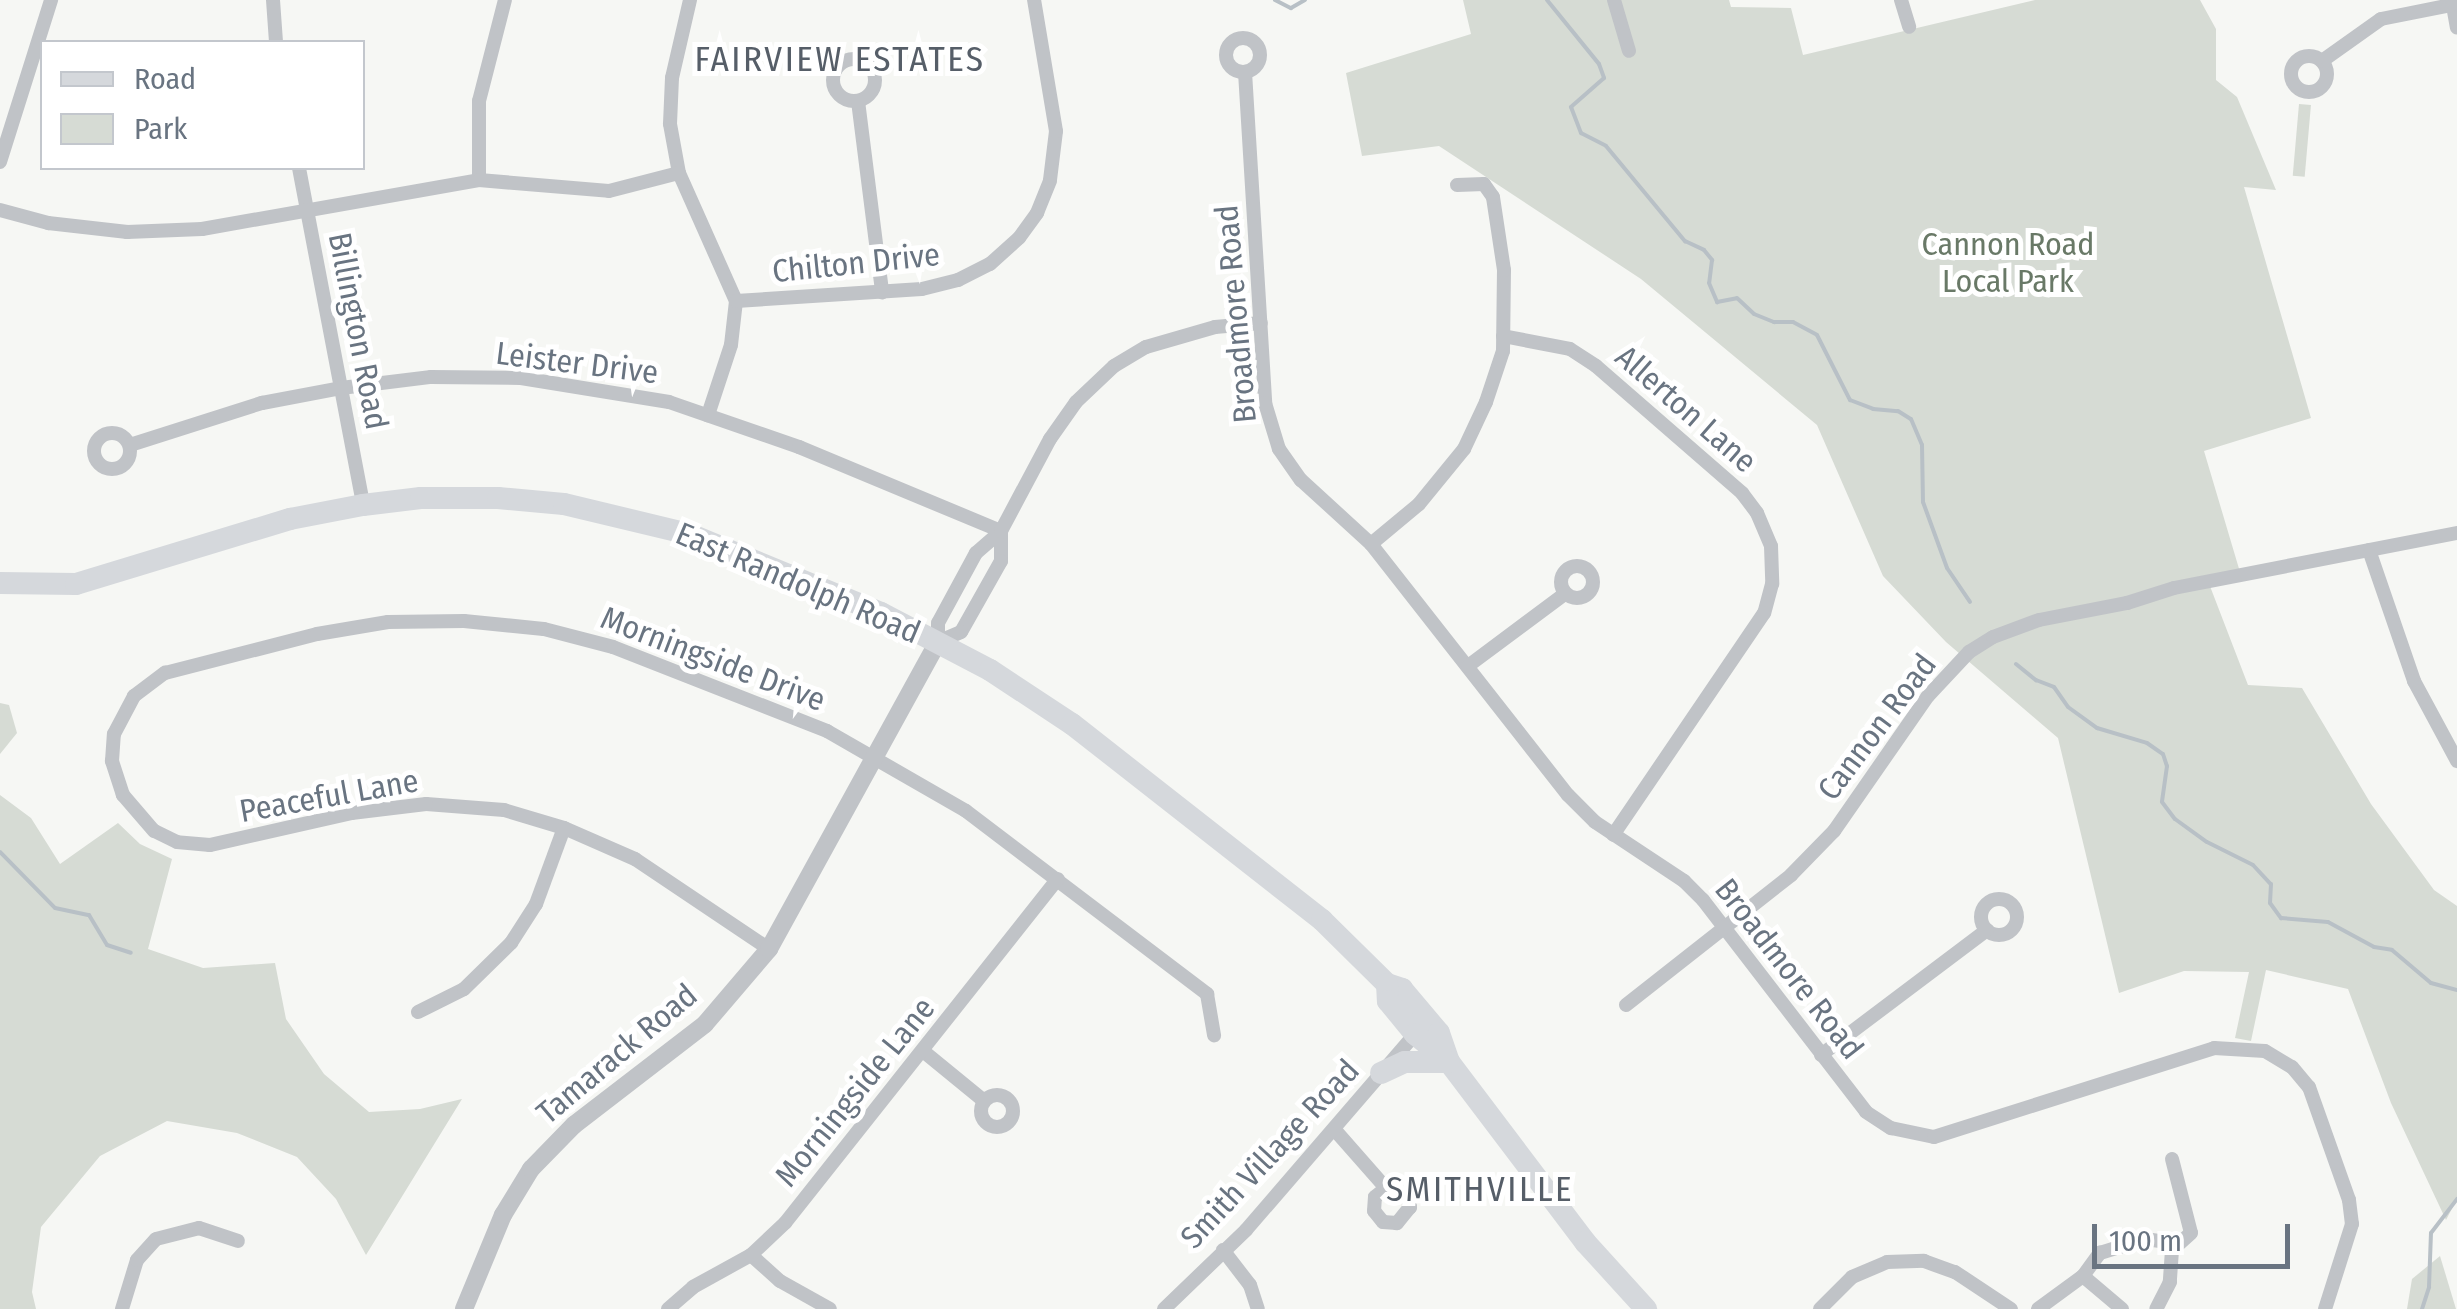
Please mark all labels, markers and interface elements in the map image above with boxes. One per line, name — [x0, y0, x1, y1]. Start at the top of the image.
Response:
district label: FAIRVIEW ESTATES — [694, 38, 986, 80]
legend — [40, 40, 365, 170]
text: Road — [134, 61, 196, 97]
text: Park — [134, 111, 187, 147]
street label: Broadmore Road — [1207, 203, 1265, 425]
park label: Cannon Road Local Park — [1922, 226, 2094, 301]
street label: Billington Road — [320, 229, 396, 433]
street label: Chilton Drive — [770, 235, 942, 291]
street label: Leister Drive — [494, 334, 660, 392]
street label: Allerton Lane — [1608, 337, 1764, 481]
street label: East Randolph Road — [670, 514, 926, 652]
street label: Morningside Drive — [595, 599, 831, 719]
street label: Cannon Road — [1810, 646, 1944, 808]
street label: Peaceful Lane — [237, 761, 421, 831]
street label: Broadmore Road — [1707, 871, 1871, 1067]
street label: Tamarack Road — [529, 976, 705, 1132]
street label: Morningside Lane — [767, 990, 943, 1194]
street label: Smith Village Road — [1173, 1052, 1367, 1256]
district label: SMITHVILLE — [1386, 1168, 1574, 1210]
scale bar — [2097, 1204, 2294, 1266]
text: 100 m — [2109, 1223, 2182, 1259]

